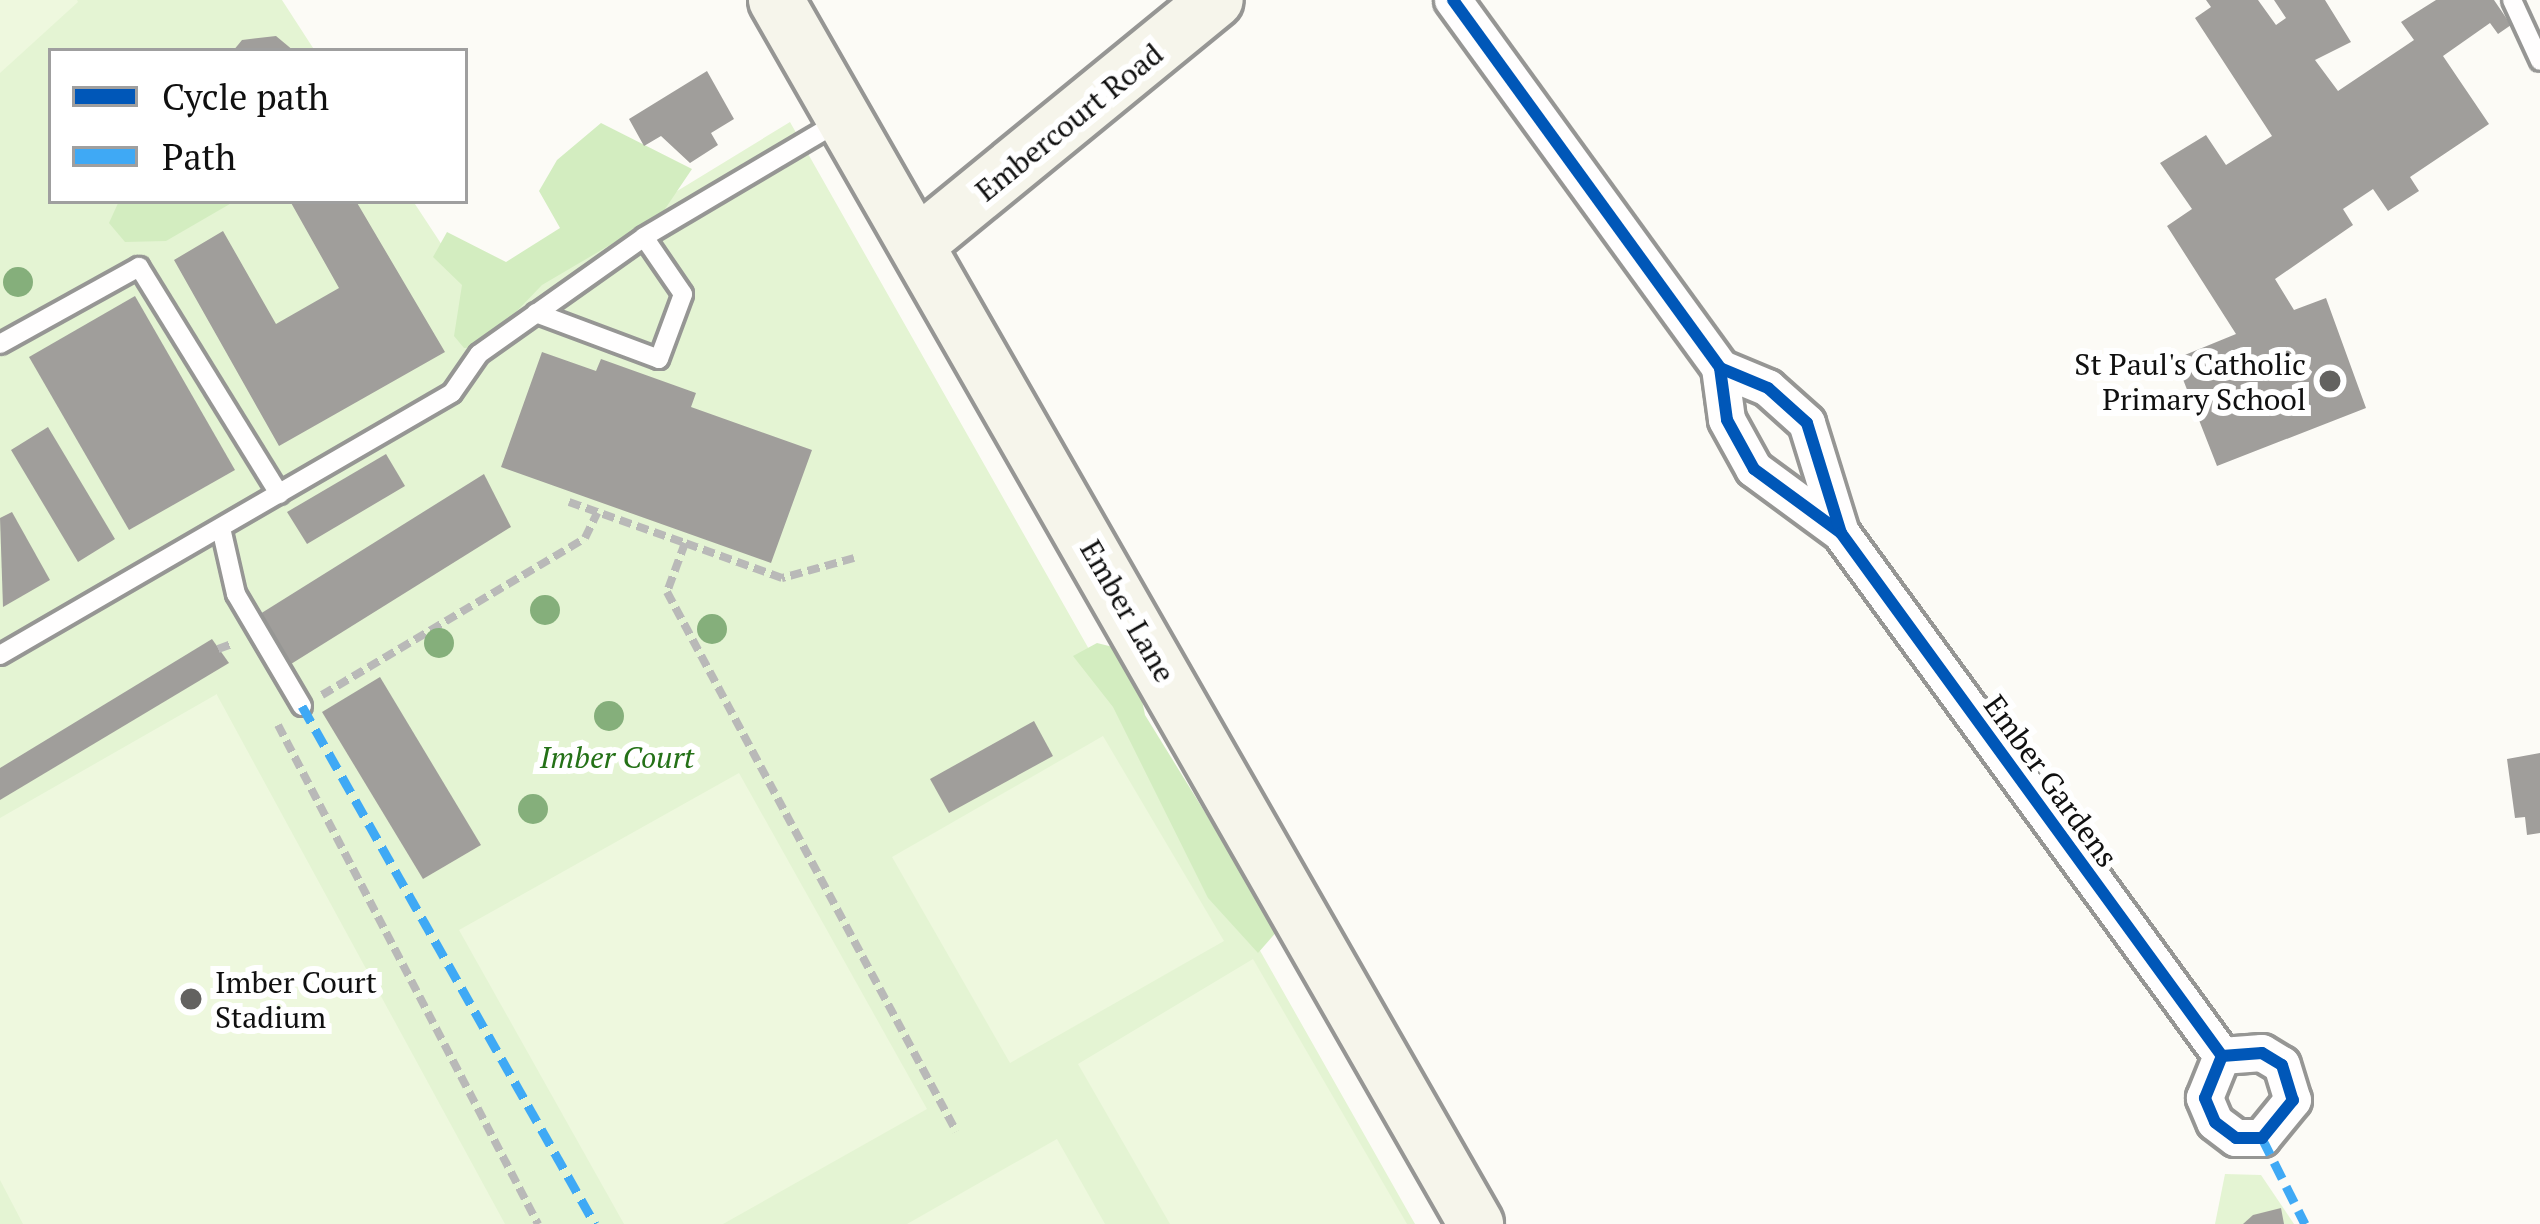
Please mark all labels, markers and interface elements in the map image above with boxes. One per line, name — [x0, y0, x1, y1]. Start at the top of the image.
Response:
street label: Embercourt Road — [968, 36, 1170, 208]
legend — [48, 48, 468, 204]
text: Cycle path — [162, 73, 329, 120]
text: Path — [162, 133, 236, 180]
place label: St Paul's Catholic Primary School — [2074, 346, 2306, 416]
marker: St Paul's Catholic Primary School — [2317, 368, 2343, 394]
street label: Ember Lane — [1073, 534, 1183, 688]
street label: Ember Gardens — [1977, 688, 2125, 874]
park label: Imber Court — [540, 739, 694, 775]
place label: Imber Court Stadium — [215, 964, 377, 1034]
marker: Imber Court Stadium — [178, 986, 204, 1012]

